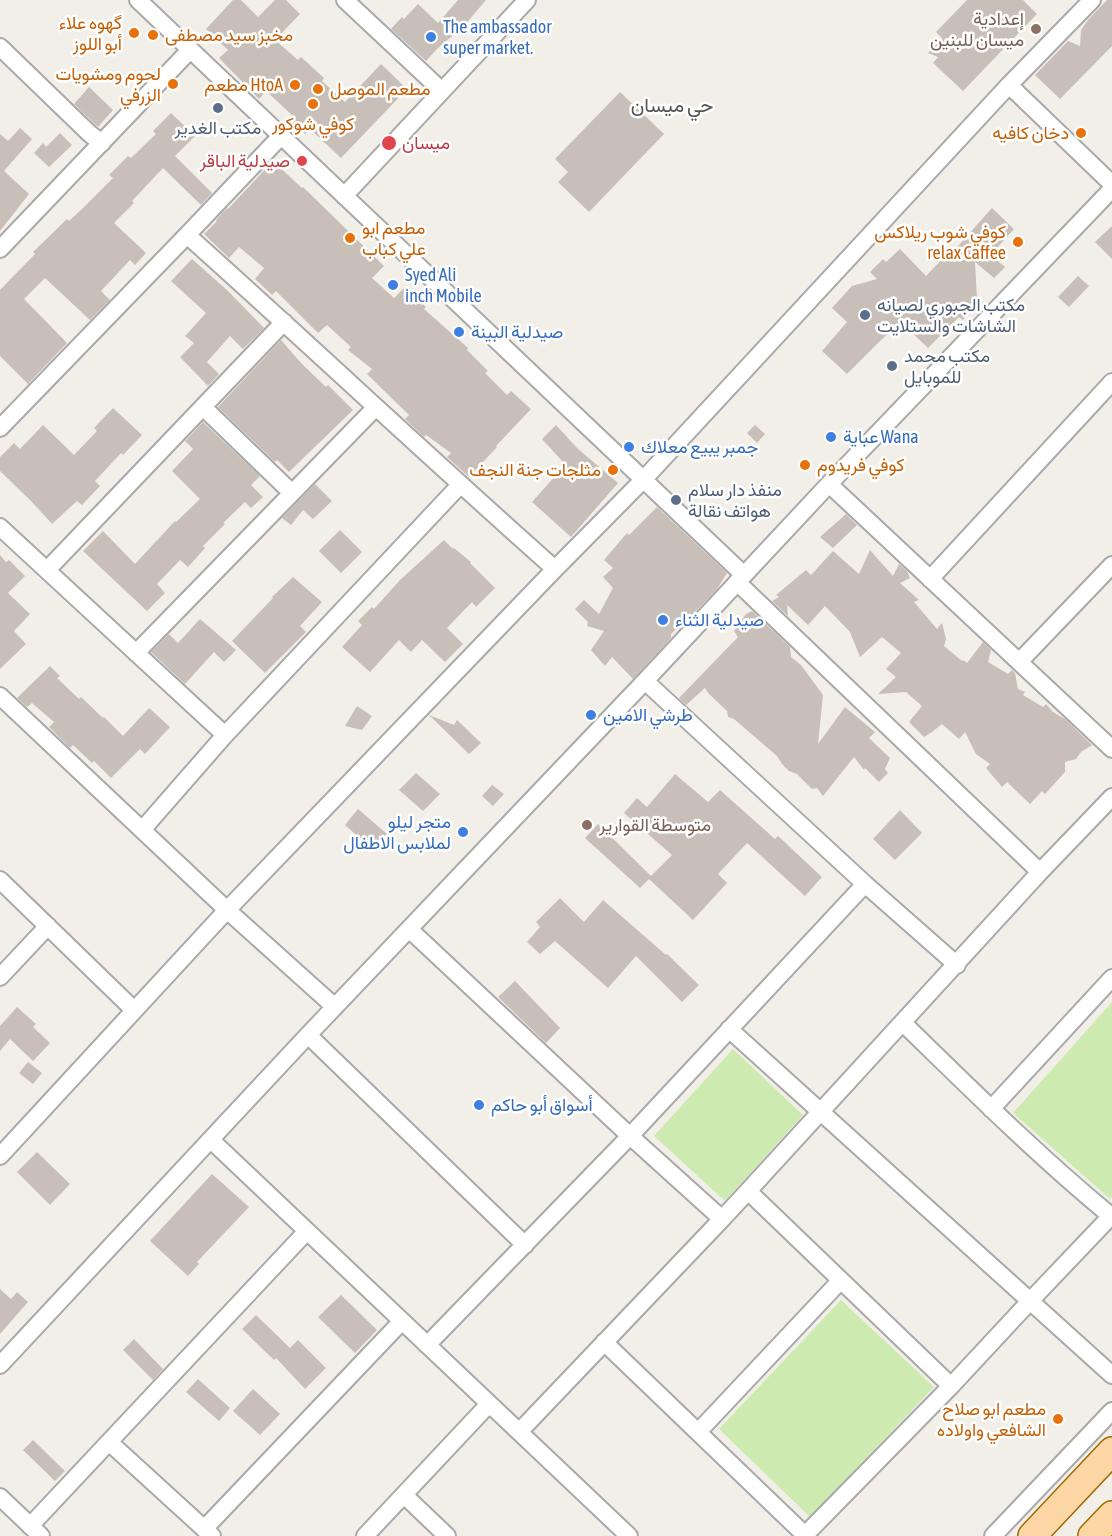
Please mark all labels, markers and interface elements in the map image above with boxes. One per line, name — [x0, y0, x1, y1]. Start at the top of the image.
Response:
place label: إعدادية ميسان للبنين — [930, 8, 1024, 50]
place label: گهوه علاء أبو اللوز — [59, 12, 122, 54]
place label: The ambassador super market. — [443, 16, 552, 58]
marker: إعدادية ميسان للبنين — [1029, 22, 1043, 36]
place label: مخبز سيد مصطفى — [165, 24, 293, 46]
marker: گهوه علاء أبو اللوز — [127, 26, 141, 40]
marker: مخبز سيد مصطفى — [146, 28, 160, 42]
marker: The ambassador super market. — [424, 30, 438, 44]
place label: لحوم ومشويات الزرفي — [56, 63, 161, 106]
place label: مطعم HtoA — [204, 74, 283, 96]
marker: لحوم ومشويات الزرفي — [166, 77, 180, 91]
marker: مطعم HtoA — [288, 78, 302, 92]
place label: مطعم الموصل — [330, 78, 431, 100]
marker: مطعم الموصل — [311, 82, 325, 96]
district label: حي ميسان — [631, 94, 713, 118]
marker: كوفي شوكور — [306, 97, 320, 111]
marker: مكتب الغدير — [211, 101, 225, 115]
place label: كوفي شوكور — [272, 113, 354, 135]
place label: مكتب الغدير — [175, 117, 261, 139]
place label: دخان كافيه — [992, 122, 1069, 144]
marker: دخان كافيه — [1074, 126, 1088, 140]
place label: ميسان — [402, 132, 450, 154]
marker: ميسان — [380, 134, 398, 152]
place label: صيدلية الباقر — [200, 150, 290, 172]
marker: صيدلية الباقر — [295, 154, 309, 168]
place label: مطعم ابو علي كباب — [362, 217, 426, 260]
place label: كوفي شوب ريلاكس relax Caffee — [874, 221, 1006, 264]
marker: مطعم ابو علي كباب — [343, 231, 357, 245]
marker: كوفي شوب ريلاكس relax Caffee — [1011, 235, 1025, 249]
place label: Syed Ali inch Mobile — [405, 264, 482, 306]
marker: Syed Ali inch Mobile — [386, 278, 400, 292]
place label: مكتب الجبوري لصيانه الشاشات والستلايت — [877, 294, 1025, 336]
marker: مكتب الجبوري لصيانه الشاشات والستلايت — [858, 308, 872, 322]
place label: صيدلية البينة — [471, 321, 563, 343]
marker: صيدلية البينة — [452, 325, 466, 339]
place label: مكتب محمد للموبايل — [904, 345, 990, 388]
marker: مكتب محمد للموبايل — [885, 359, 899, 373]
place label: عباية Wana — [843, 426, 919, 448]
marker: عباية Wana — [824, 430, 838, 444]
place label: جمبر يبيع معلاك — [641, 436, 758, 458]
marker: جمبر يبيع معلاك — [622, 440, 636, 454]
place label: كوفي فريدوم — [817, 454, 904, 476]
marker: كوفي فريدوم — [798, 458, 812, 472]
place label: مثلجات جنة النجف — [469, 459, 601, 481]
marker: مثلجات جنة النجف — [606, 463, 620, 477]
place label: منفذ دار سلام هواتف نقالة — [688, 479, 782, 522]
marker: منفذ دار سلام هواتف نقالة — [669, 493, 683, 507]
place label: صيدلية الثناء — [675, 609, 764, 631]
marker: صيدلية الثناء — [656, 613, 670, 627]
place label: طرشي الامين — [603, 704, 693, 726]
marker: طرشي الامين — [584, 708, 598, 722]
place label: متجر ليلو لملابس الاطفال — [343, 811, 451, 854]
place label: متوسطة القوارير — [599, 814, 711, 836]
marker: متوسطة القوارير — [580, 818, 594, 832]
marker: متجر ليلو لملابس الاطفال — [456, 825, 470, 839]
place label: أسواق أبو حاكم — [491, 1094, 593, 1116]
marker: أسواق أبو حاكم — [472, 1098, 486, 1112]
place label: مطعم ابو صلاح الشافعي واولاده — [937, 1398, 1046, 1440]
marker: مطعم ابو صلاح الشافعي واولاده — [1051, 1412, 1065, 1426]

